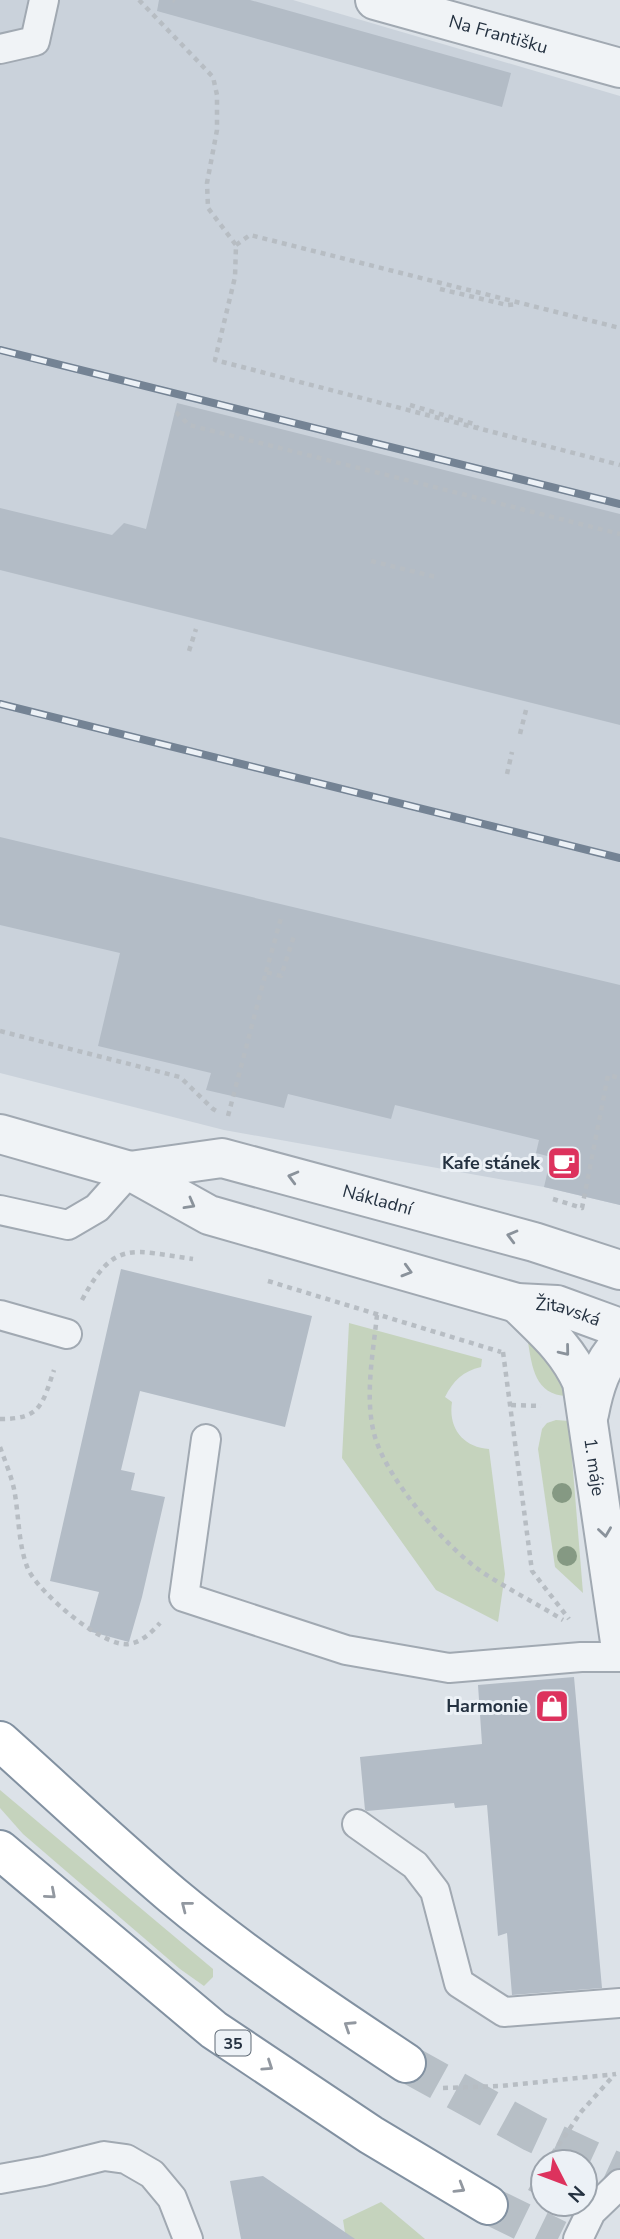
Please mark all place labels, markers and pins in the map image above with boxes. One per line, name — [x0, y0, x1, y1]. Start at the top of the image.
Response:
cafe icon: Kafe stánek — [545, 1144, 583, 1182]
place label: Kafe stánek — [442, 1151, 540, 1175]
shop icon: Harmonie — [533, 1687, 571, 1725]
place label: Harmonie — [446, 1694, 528, 1718]

